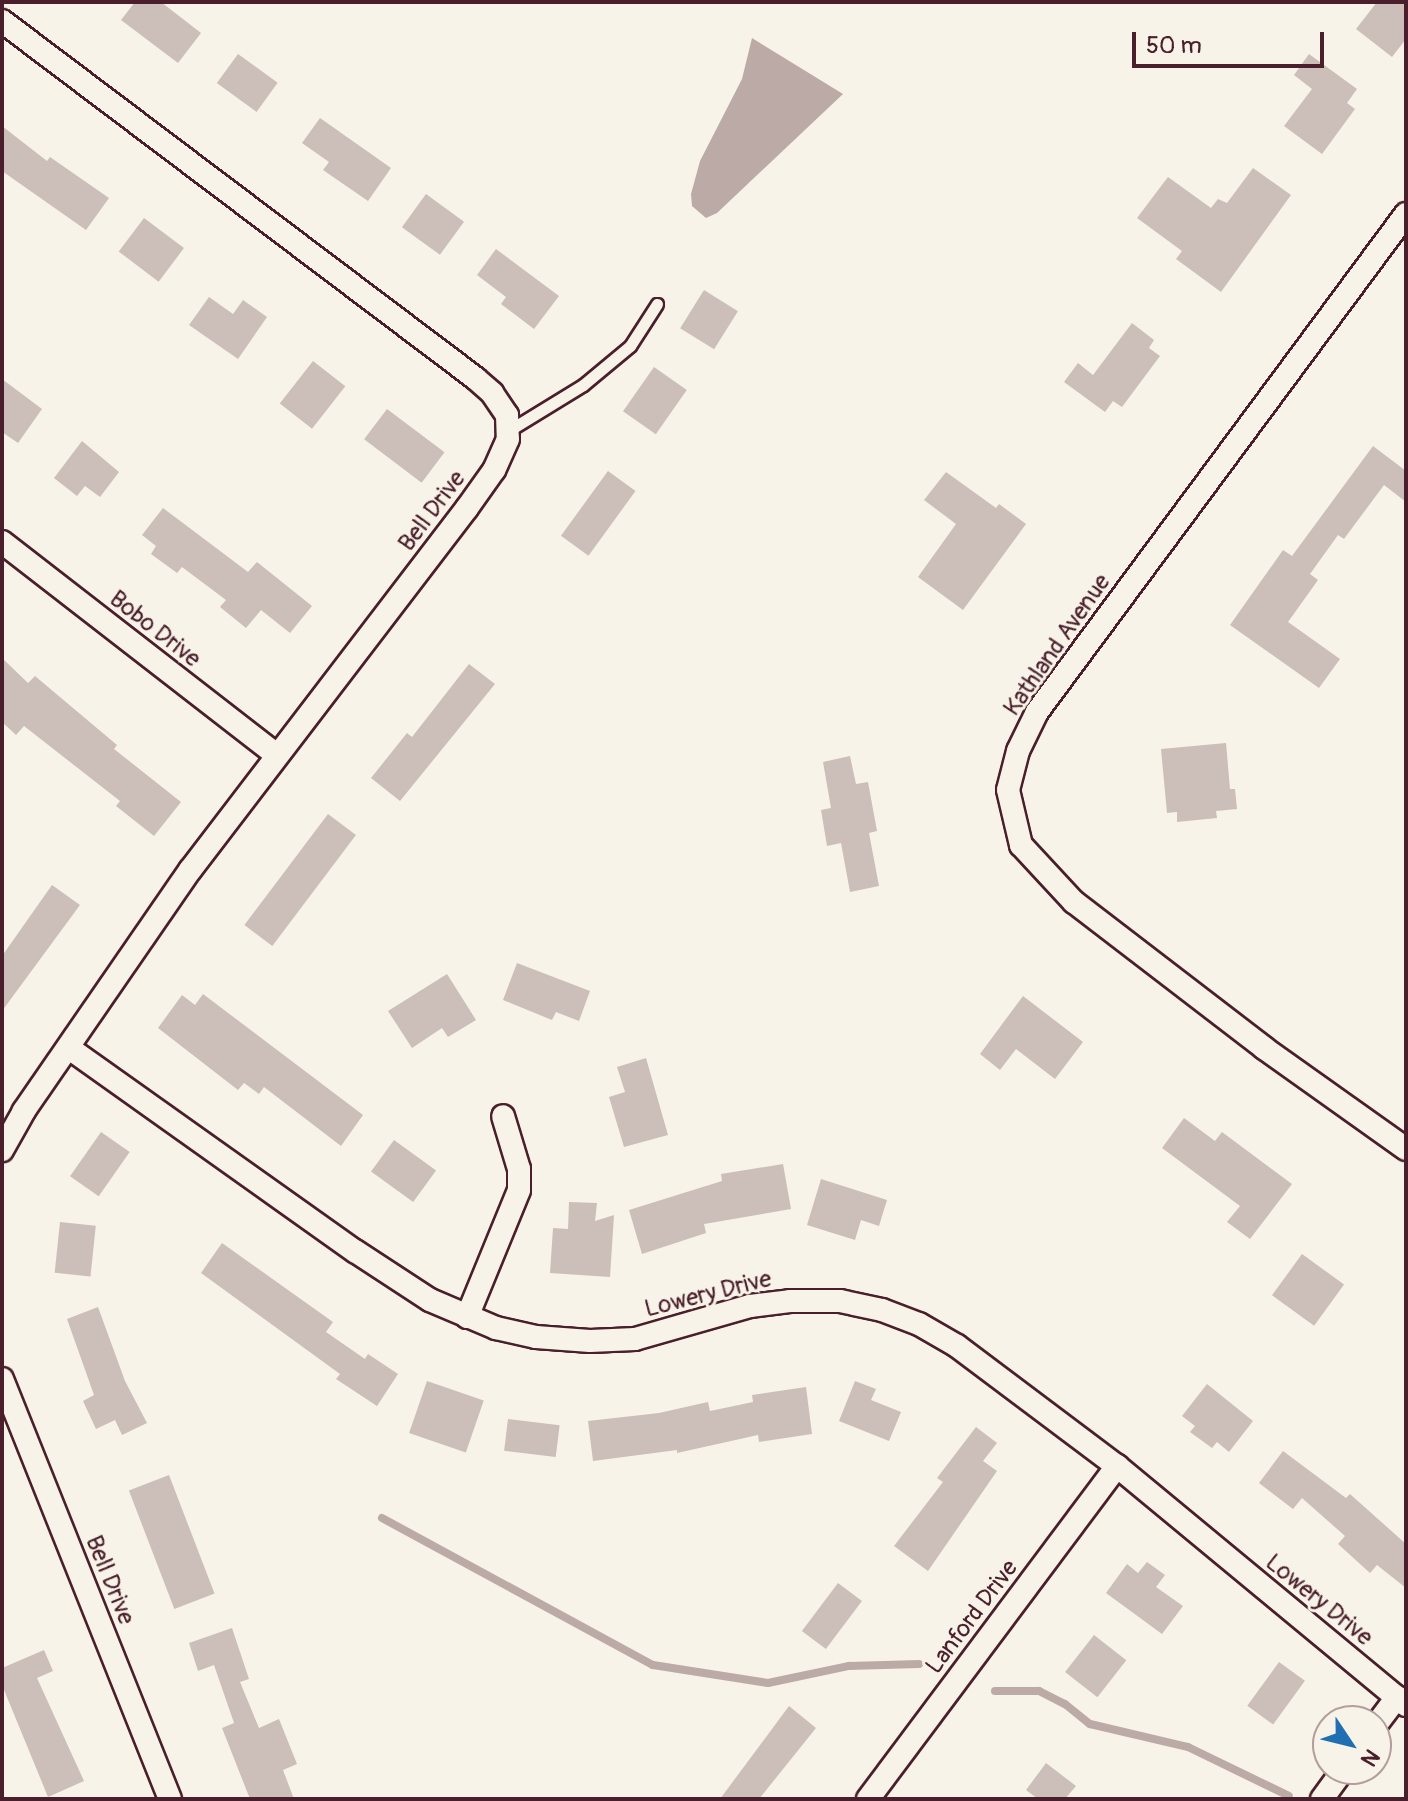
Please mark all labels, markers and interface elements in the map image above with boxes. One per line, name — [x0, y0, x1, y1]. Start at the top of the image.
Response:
scale bar — [1136, 16, 1328, 66]
text: 50 m — [1146, 31, 1202, 60]
street label: Bell Drive — [392, 465, 472, 557]
street label: Kathland Avenue — [998, 569, 1116, 721]
street label: Bobo Drive — [104, 585, 206, 673]
street label: Lowery Drive — [642, 1264, 774, 1324]
street label: Bell Drive — [79, 1531, 141, 1629]
street label: Lowery Drive — [1260, 1548, 1378, 1652]
street label: Lanford Drive — [920, 1554, 1024, 1680]
north arrow — [1312, 1705, 1392, 1785]
text: N — [1354, 1743, 1386, 1772]

